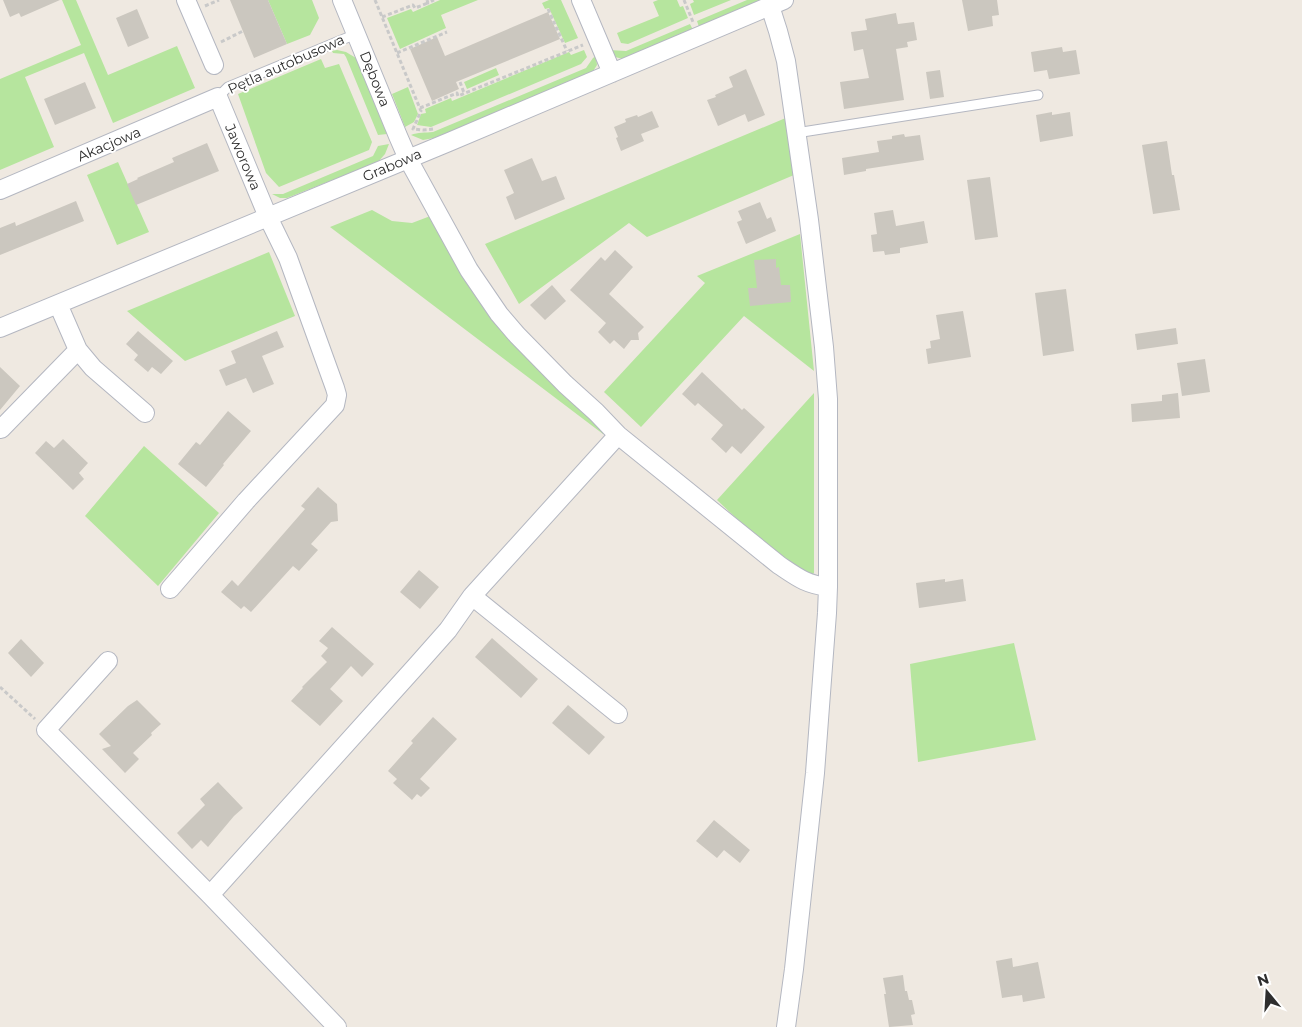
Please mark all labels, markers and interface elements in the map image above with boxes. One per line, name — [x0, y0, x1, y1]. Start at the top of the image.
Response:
street label: Pętla autobusowa — [225, 30, 347, 98]
street label: Dębowa — [356, 49, 394, 109]
street label: Jaworowa — [221, 120, 265, 193]
street label: Akacjowa — [75, 123, 143, 165]
street label: Grabowa — [360, 145, 424, 185]
north arrow — [1242, 967, 1292, 1017]
text: N — [1255, 969, 1271, 990]

